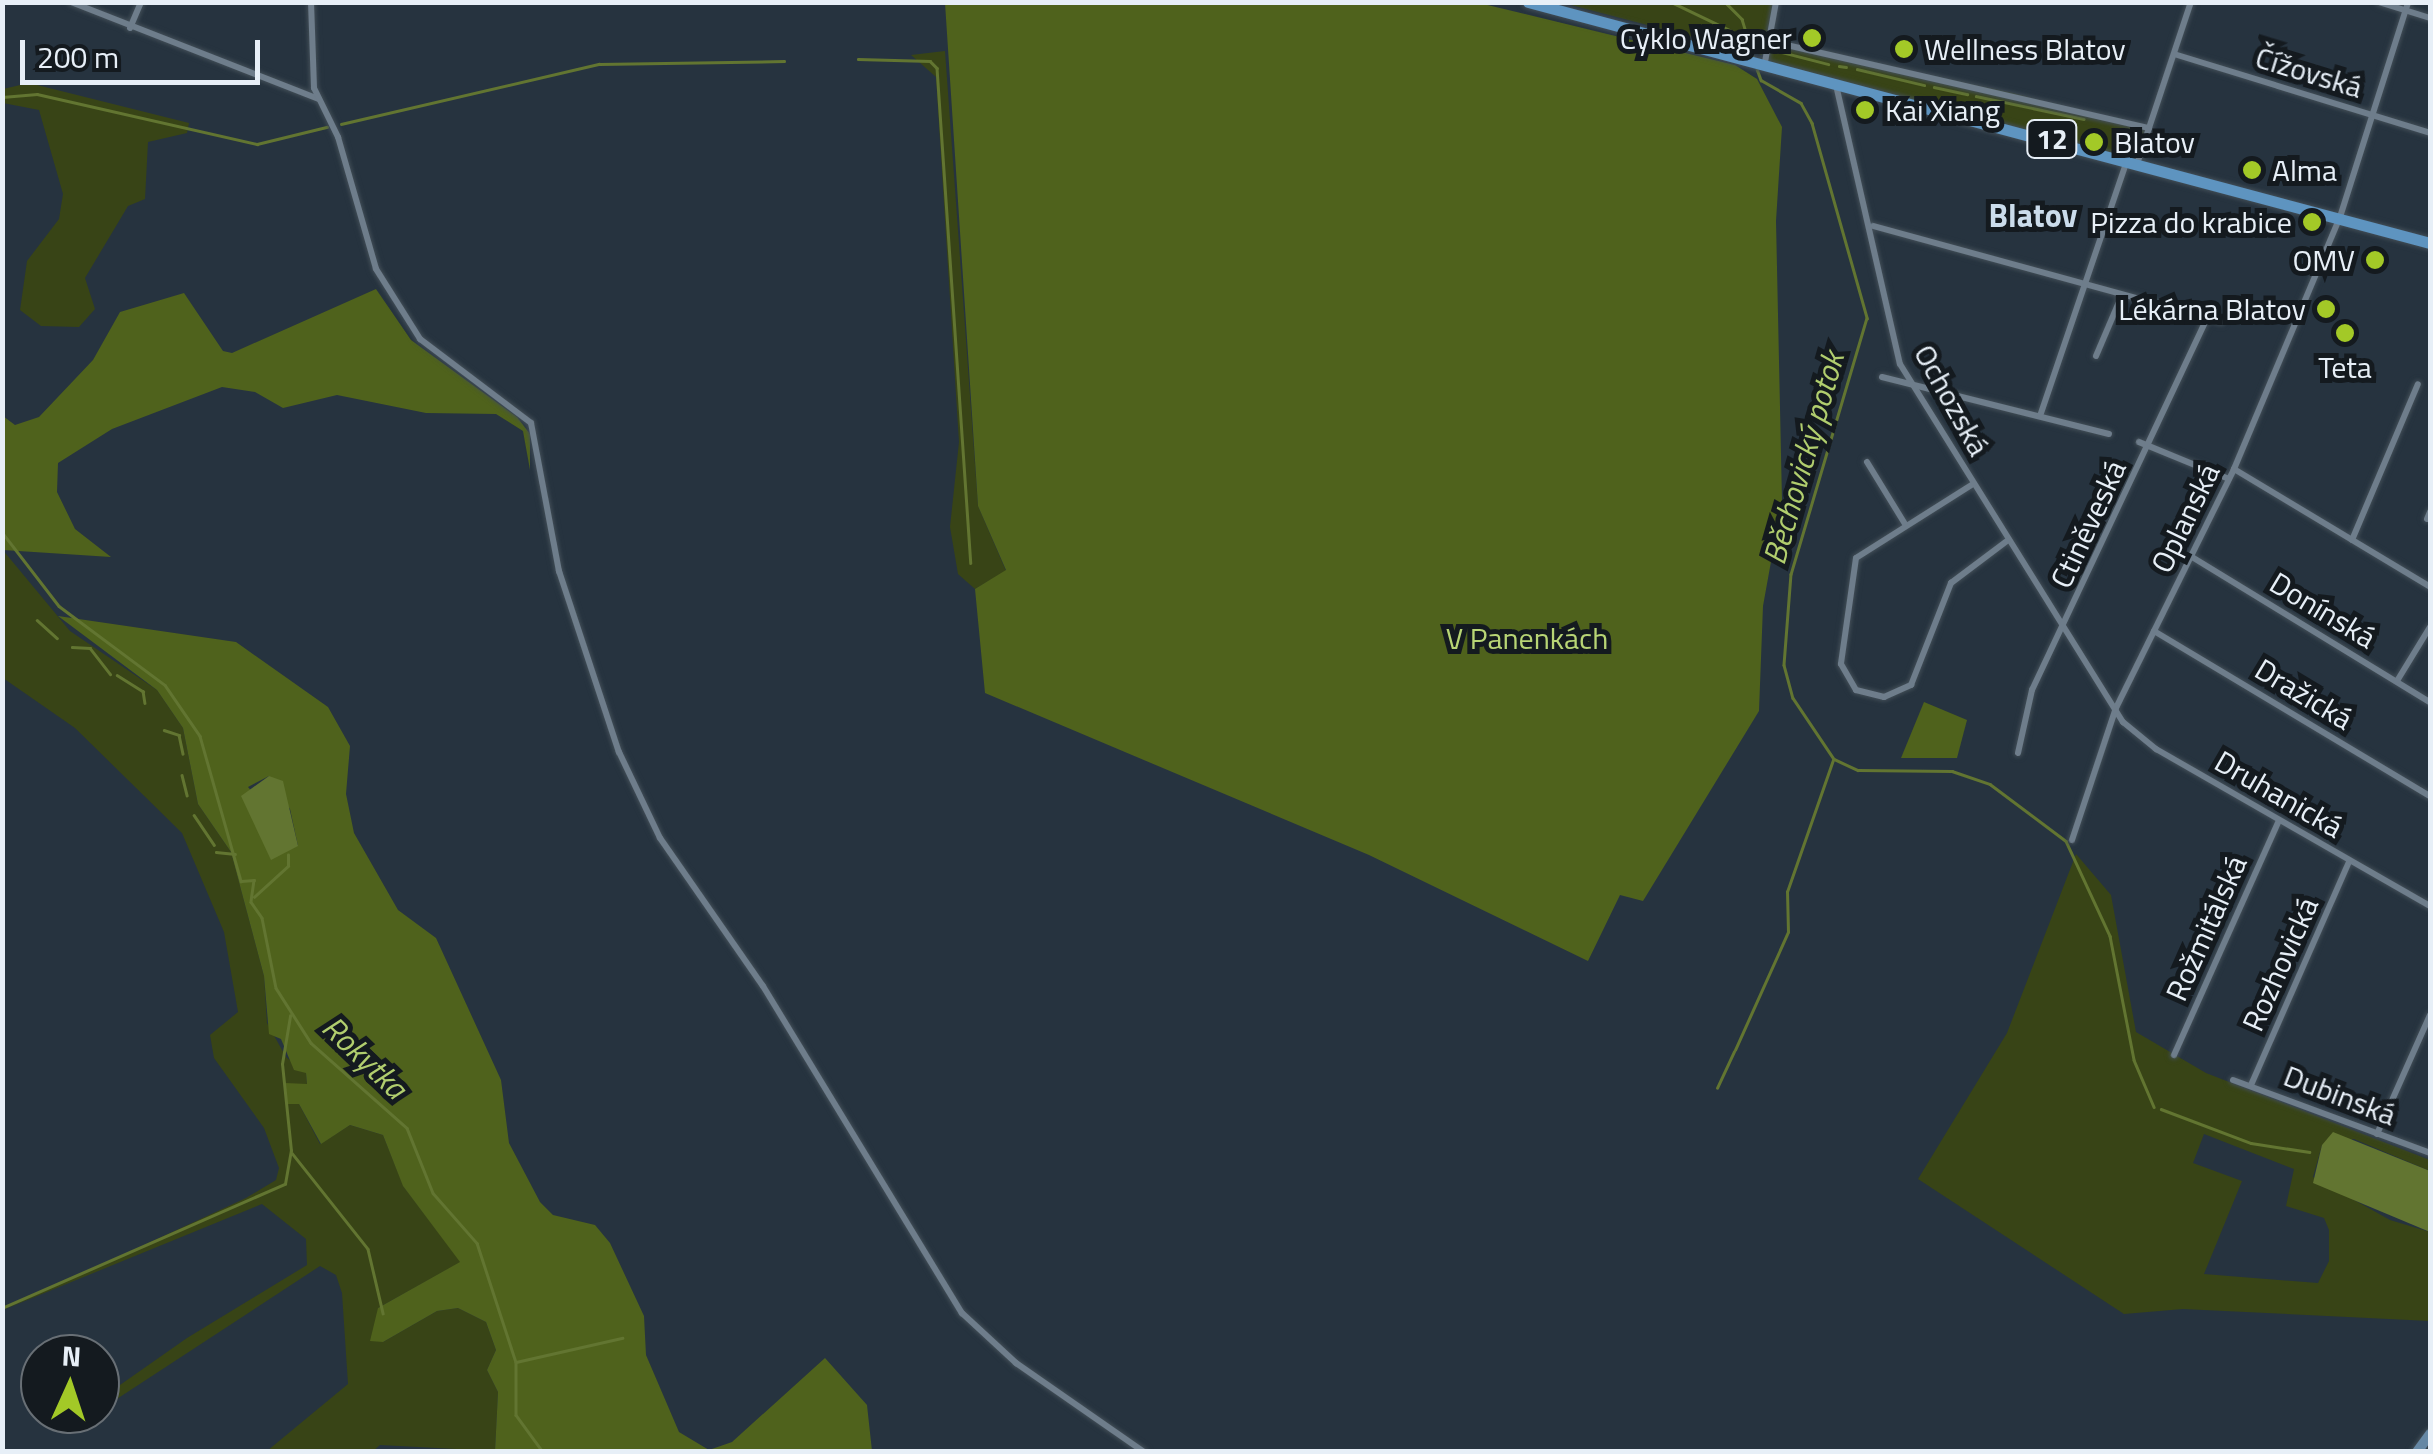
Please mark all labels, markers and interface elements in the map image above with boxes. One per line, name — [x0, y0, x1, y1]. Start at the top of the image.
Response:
scale bar — [25, 20, 265, 82]
place label: Cyklo Wagner — [1620, 20, 1792, 56]
marker: Cyklo Wagner — [1801, 27, 1823, 49]
place label: Wellness Blatov — [1924, 31, 2126, 67]
text: 200 m — [37, 34, 119, 80]
marker: Wellness Blatov — [1893, 38, 1915, 60]
street label: Čížovská — [2251, 39, 2367, 105]
place label: Kai Xiang — [1885, 92, 2000, 128]
marker: Kai Xiang — [1854, 99, 1876, 121]
road number: 12 — [2024, 116, 2080, 162]
place label: Blatov — [2114, 124, 2195, 160]
marker: Blatov — [2083, 131, 2105, 153]
place label: Alma — [2272, 152, 2337, 188]
marker: Alma — [2241, 159, 2263, 181]
district label: Blatov — [1989, 196, 2077, 234]
place label: Pizza do krabice — [2090, 204, 2292, 240]
marker: Pizza do krabice — [2301, 211, 2323, 233]
place label: OMV — [2293, 242, 2355, 278]
marker: OMV — [2364, 249, 2386, 271]
place label: Lékárna Blatov — [2118, 291, 2306, 327]
marker: Lékárna Blatov — [2315, 298, 2337, 320]
marker: Teta — [2334, 322, 2356, 344]
street label: Ochozská — [1907, 338, 1997, 462]
water label: Běchovický potok — [1754, 347, 1852, 569]
place label: Teta — [2318, 349, 2372, 385]
street label: Ctiněveská — [2043, 454, 2133, 594]
street label: Oplanská — [2143, 458, 2227, 578]
street label: Donínská — [2263, 564, 2383, 656]
park label: V Panenkách — [1446, 620, 1608, 656]
street label: Dražická — [2249, 651, 2359, 737]
street label: Druhanická — [2209, 743, 2349, 845]
street label: Rožmitálská — [2158, 850, 2254, 1006]
street label: Rozhovická — [2235, 892, 2325, 1036]
water label: Rokytka — [315, 1008, 415, 1106]
street label: Dubinská — [2279, 1057, 2401, 1133]
north arrow — [20, 1334, 120, 1434]
text: N — [61, 1334, 82, 1378]

